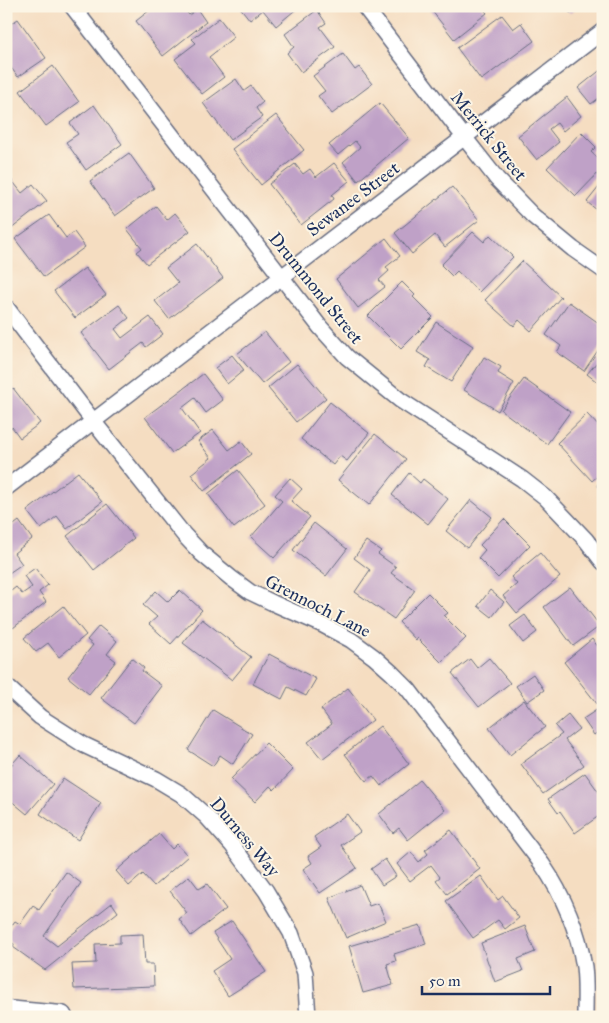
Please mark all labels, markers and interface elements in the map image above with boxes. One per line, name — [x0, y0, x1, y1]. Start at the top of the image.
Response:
street label: Merrick Street — [446, 87, 532, 186]
street label: Sewanee Street — [302, 157, 404, 241]
street label: Drummond Street — [264, 228, 368, 349]
street label: Grennoch Lane — [262, 570, 374, 642]
street label: Durness Way — [205, 793, 285, 882]
scale bar — [422, 963, 549, 995]
text: 50 m — [429, 972, 461, 990]

